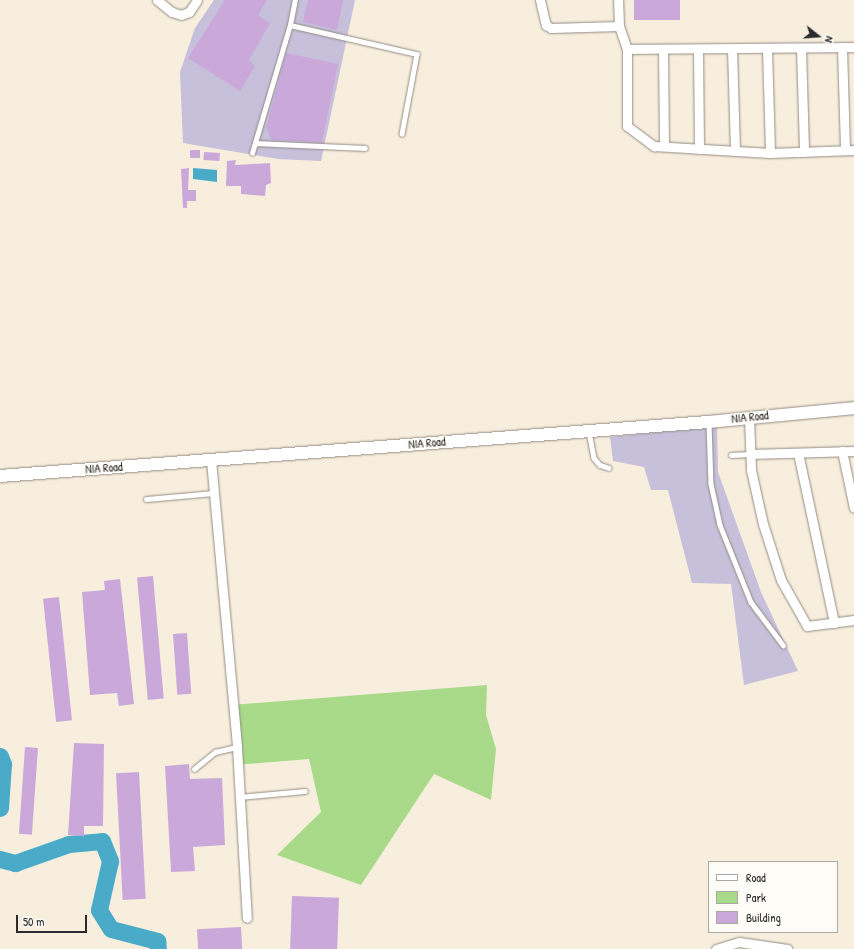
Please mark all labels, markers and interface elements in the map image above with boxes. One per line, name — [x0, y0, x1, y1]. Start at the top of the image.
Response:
north arrow — [798, 16, 838, 56]
text: N — [822, 35, 837, 44]
street label: NIA Road — [731, 408, 769, 426]
street label: NIA Road — [408, 434, 446, 452]
street label: NIA Road — [85, 460, 123, 476]
legend — [708, 861, 838, 933]
text: Road — [746, 869, 766, 886]
text: Park — [746, 889, 766, 906]
scale bar — [18, 907, 89, 933]
text: Building — [746, 909, 781, 926]
text: 50 m — [23, 913, 44, 930]

